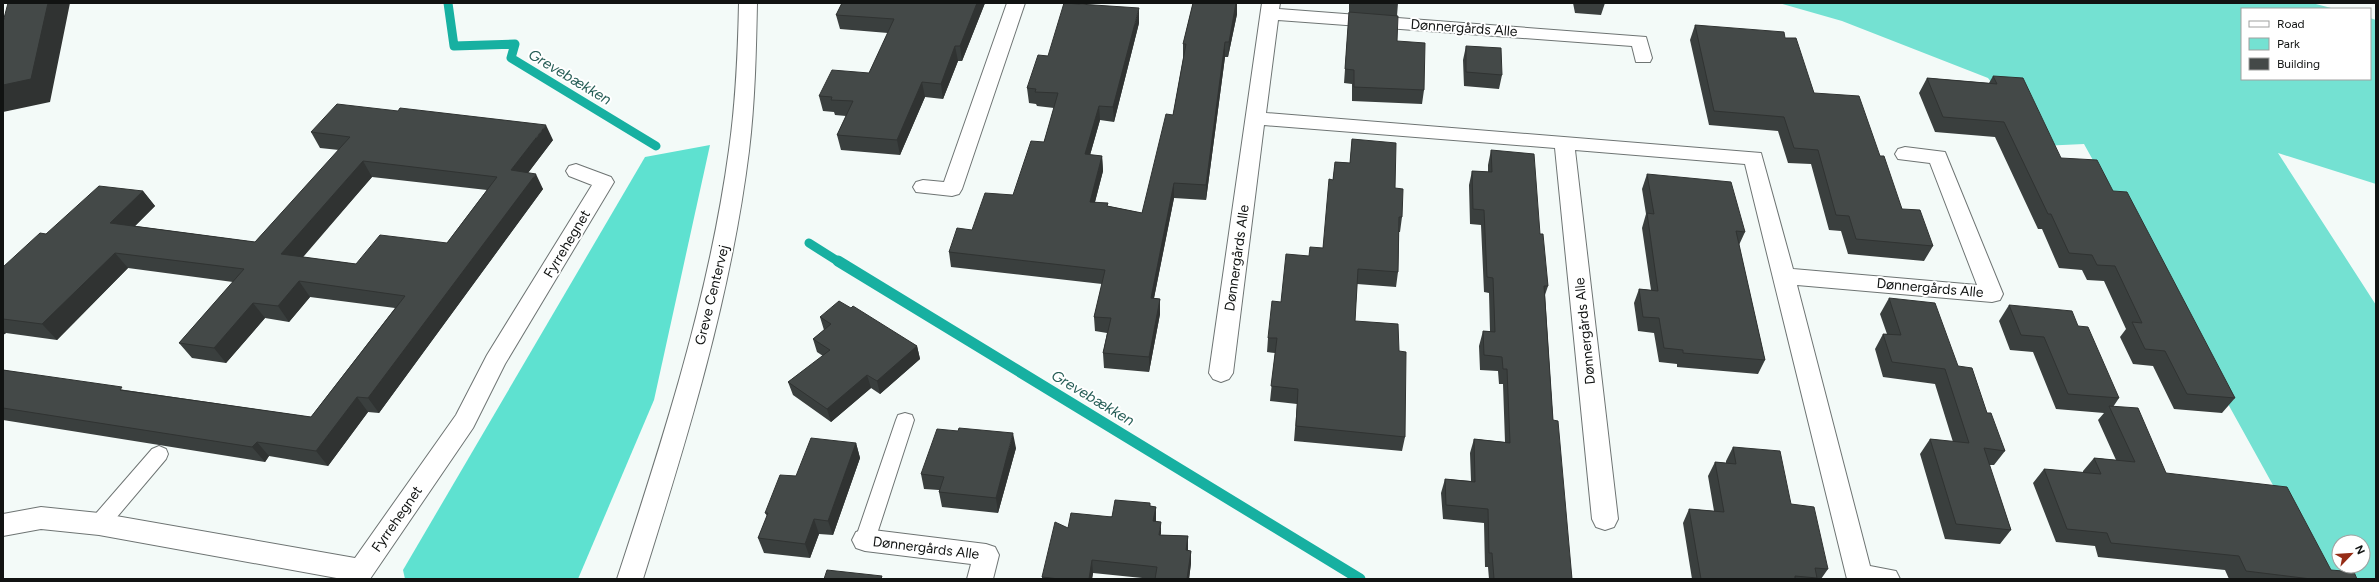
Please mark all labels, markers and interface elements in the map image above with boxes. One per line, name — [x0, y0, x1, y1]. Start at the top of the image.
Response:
legend — [2241, 8, 2371, 80]
street label: Dønnergårds Alle — [1410, 16, 1518, 40]
text: Road — [2277, 17, 2305, 31]
text: Park — [2277, 37, 2300, 51]
water label: Grevebækken — [525, 45, 615, 109]
text: Building — [2277, 57, 2320, 71]
street label: Dønnergårds Alle — [1221, 203, 1253, 312]
street label: Fyrrehegnet — [540, 207, 594, 281]
street label: Greve Centervej — [691, 243, 733, 347]
street label: Dønnergårds Alle — [1876, 275, 1985, 301]
street label: Dønnergårds Alle — [1571, 276, 1599, 385]
water label: Grevebækken — [1048, 366, 1138, 430]
street label: Fyrrehegnet — [368, 483, 426, 555]
street label: Dønnergårds Alle — [872, 533, 981, 563]
north arrow — [2331, 534, 2371, 574]
text: N — [2352, 543, 2367, 557]

